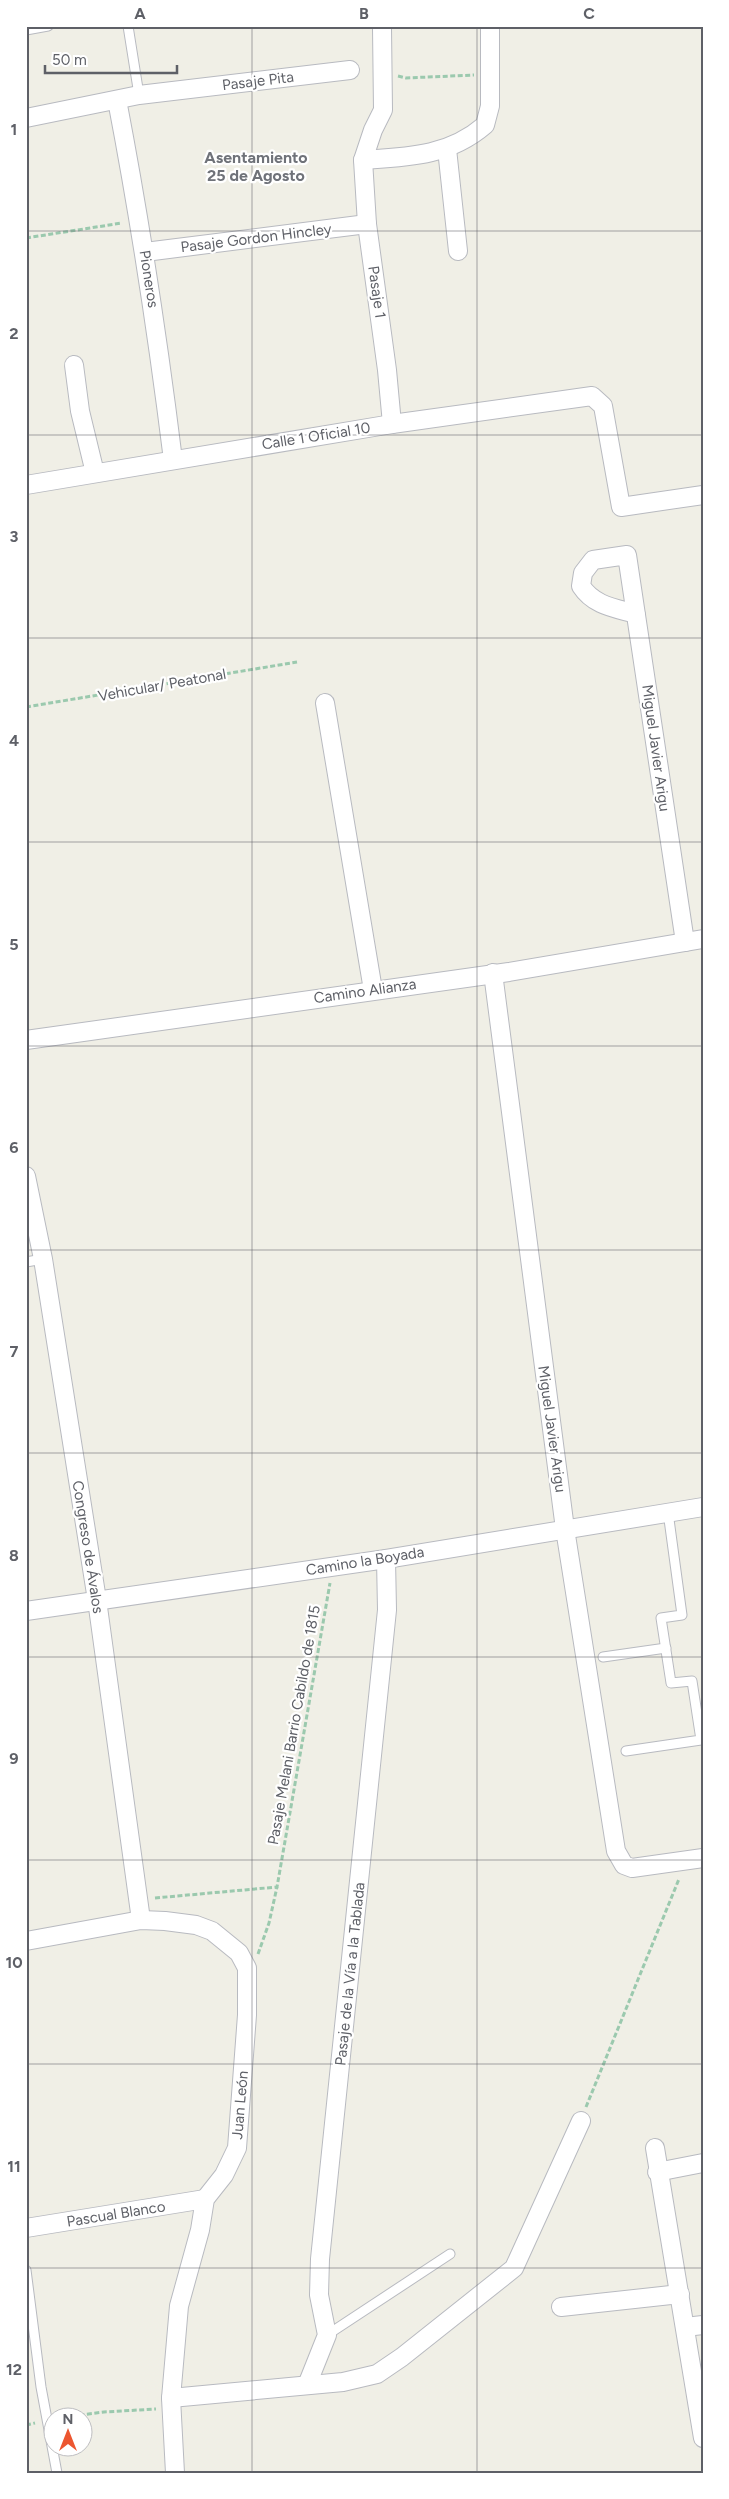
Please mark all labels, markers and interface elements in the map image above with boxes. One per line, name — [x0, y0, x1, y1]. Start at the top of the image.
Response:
text: A — [134, 4, 146, 23]
text: B — [359, 4, 369, 23]
text: C — [583, 4, 595, 23]
scale bar — [45, 42, 178, 74]
text: 50 m — [52, 51, 87, 69]
street label: Pasaje Pita — [221, 68, 295, 94]
text: 1 — [11, 120, 17, 139]
district label: Asentamiento 25 de Agosto — [204, 148, 308, 185]
street label: Pasaje Gordon Hincley — [180, 220, 333, 256]
street label: Pioneros — [136, 249, 162, 309]
street label: Pasaje 1 — [364, 265, 390, 319]
text: 2 — [9, 324, 19, 343]
street label: Calle 1 Oficial 10 — [260, 419, 372, 453]
text: 3 — [10, 527, 19, 546]
street label: Vehicular/ Peatonal — [96, 665, 228, 705]
street label: Miguel Javier Arigu — [638, 683, 674, 813]
text: 4 — [9, 731, 19, 750]
text: 5 — [9, 935, 19, 954]
street label: Camino Alianza — [313, 975, 417, 1007]
text: 6 — [9, 1138, 19, 1157]
text: 7 — [10, 1342, 19, 1361]
street label: Miguel Javier Arigu — [534, 1364, 570, 1494]
street label: Congreso de Ávalos — [69, 1479, 107, 1615]
street label: Camino la Boyada — [305, 1543, 425, 1579]
text: 8 — [9, 1546, 19, 1565]
street label: Pasaje Melani Barrio Cabildo de 1815 — [264, 1604, 324, 1846]
text: 9 — [9, 1749, 19, 1768]
street label: Pasaje de la Vía a la Tablada — [331, 1881, 369, 2067]
text: 10 — [5, 1953, 23, 1972]
street label: Juan León — [228, 2070, 252, 2140]
text: 11 — [7, 2157, 21, 2176]
street label: Pascual Blanco — [65, 2197, 167, 2231]
text: 12 — [6, 2360, 22, 2379]
north arrow — [42, 2406, 92, 2456]
text: N — [63, 2411, 73, 2428]

